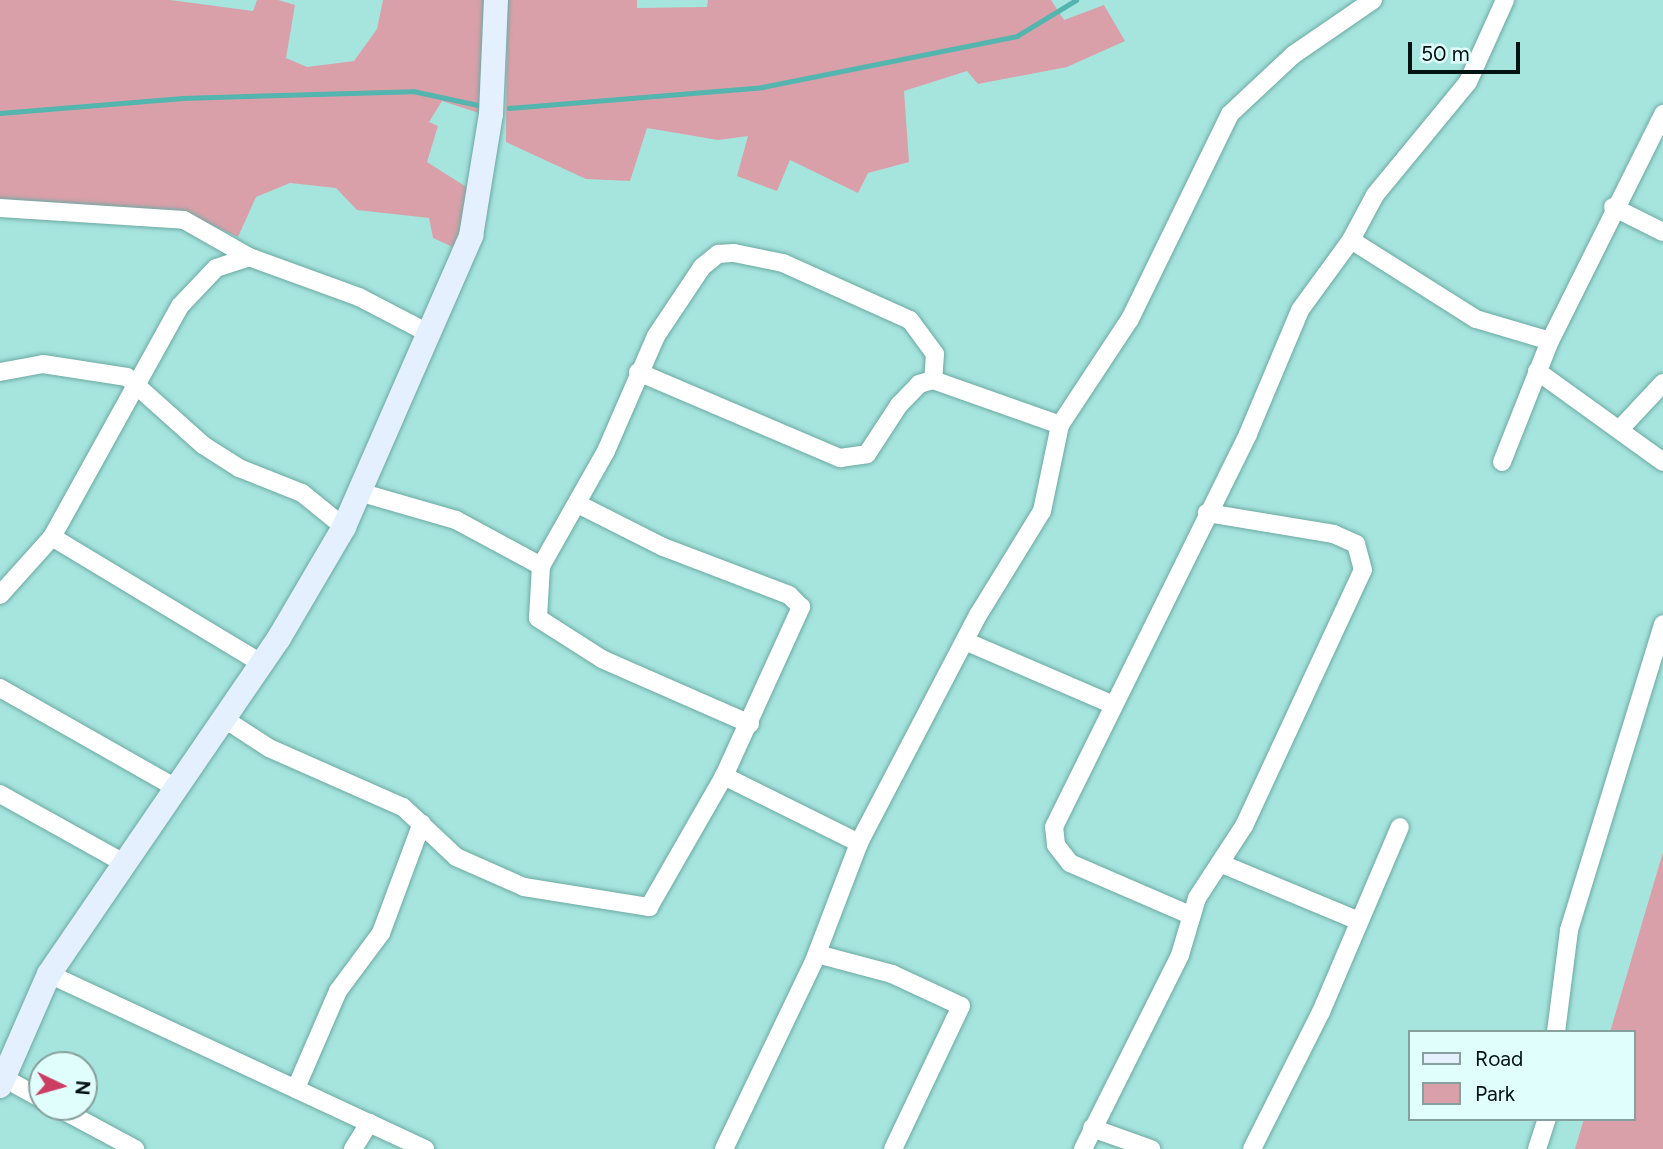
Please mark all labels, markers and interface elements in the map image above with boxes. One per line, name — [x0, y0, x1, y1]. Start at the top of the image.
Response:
scale bar — [1411, 28, 1523, 72]
text: 50 m — [1421, 41, 1470, 66]
legend — [1408, 1030, 1635, 1121]
text: Road — [1475, 1046, 1523, 1071]
north arrow — [28, 1051, 98, 1121]
text: N — [70, 1079, 95, 1096]
text: Park — [1475, 1081, 1515, 1106]

